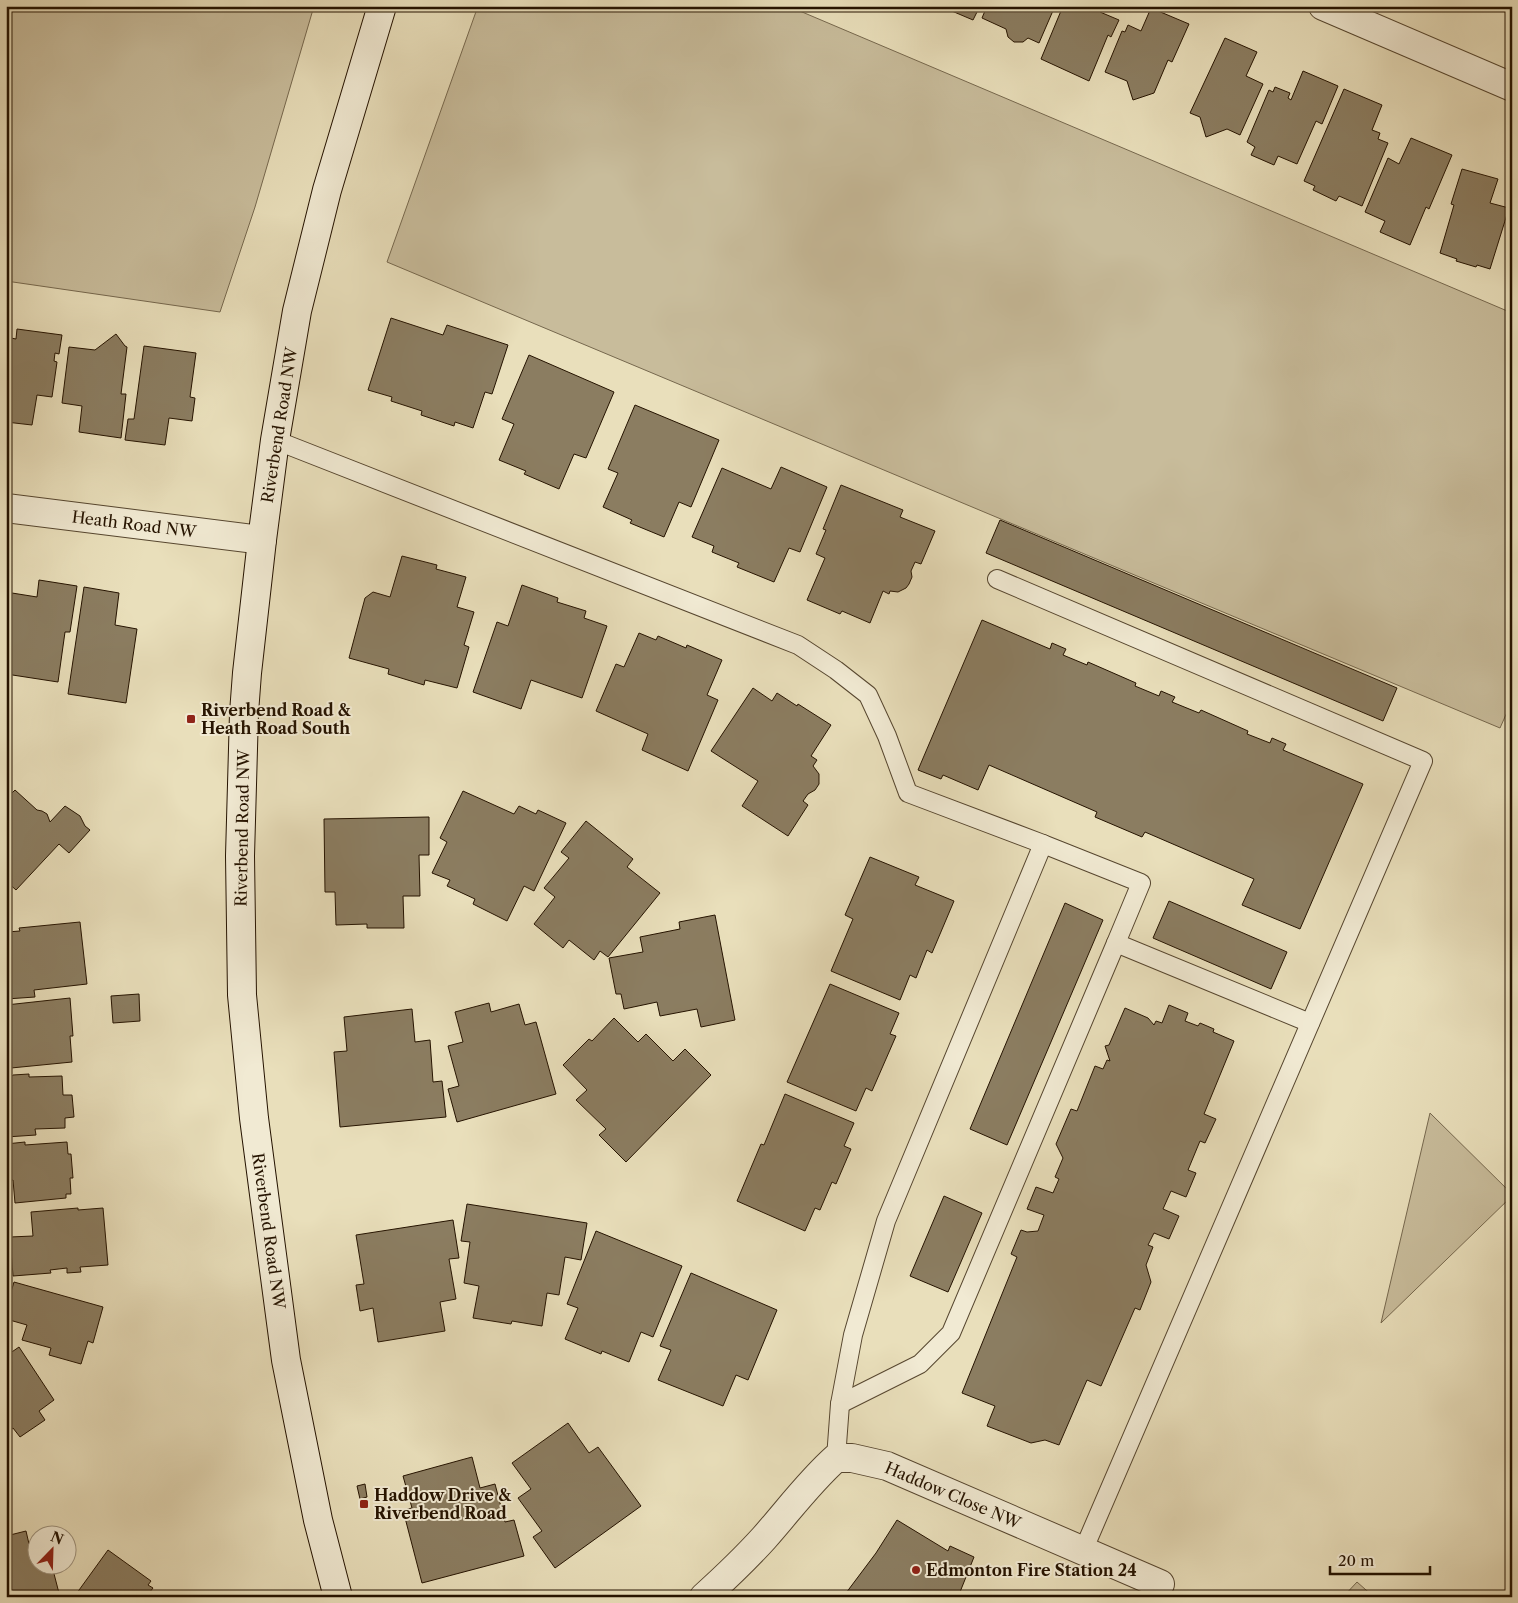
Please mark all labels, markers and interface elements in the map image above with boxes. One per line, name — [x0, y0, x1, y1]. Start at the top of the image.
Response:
street label: Riverbend Road NW — [257, 345, 301, 504]
street label: Heath Road NW — [71, 506, 198, 542]
place label: Riverbend Road & Heath Road South — [201, 700, 352, 738]
marker: Riverbend Road & Heath Road South — [185, 713, 197, 725]
street label: Riverbend Road NW — [231, 749, 253, 907]
street label: Riverbend Road NW — [248, 1152, 290, 1311]
street label: Haddow Close NW — [882, 1457, 1024, 1533]
place label: Haddow Drive & Riverbend Road — [374, 1485, 512, 1523]
marker: Haddow Drive & Riverbend Road — [358, 1498, 370, 1510]
north arrow — [28, 1526, 78, 1576]
text: N — [48, 1527, 66, 1549]
scale bar — [1330, 1543, 1430, 1575]
text: 20 m — [1338, 1551, 1374, 1570]
place label: Edmonton Fire Station 24 — [926, 1560, 1137, 1580]
marker: Edmonton Fire Station 24 — [910, 1564, 922, 1576]

